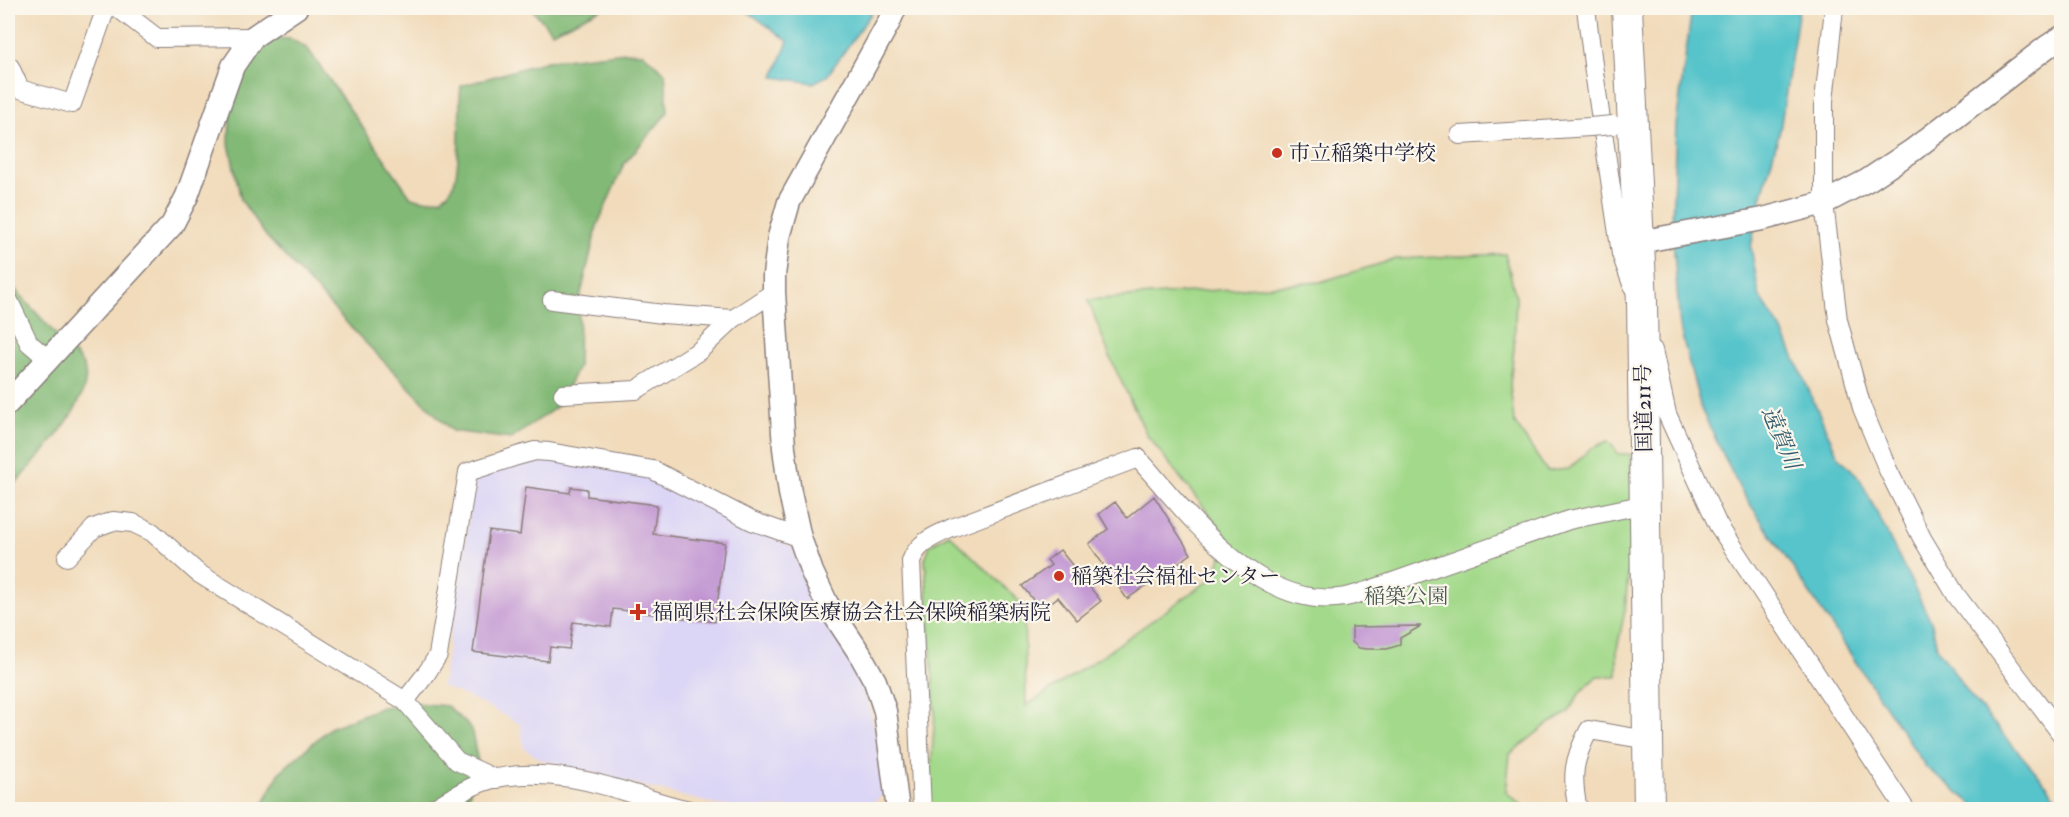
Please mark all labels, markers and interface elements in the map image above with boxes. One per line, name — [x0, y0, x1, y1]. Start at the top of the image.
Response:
place label: 市立稲築中学校 — [1289, 140, 1436, 167]
marker: 市立稲築中学校 — [1270, 146, 1284, 160]
street label: 国道211号 — [1630, 363, 1658, 453]
water label: 遠賀川 — [1755, 402, 1808, 476]
place label: 稲築社会福祉センター — [1071, 563, 1280, 590]
marker: 稲築社会福祉センター — [1052, 569, 1066, 583]
park label: 稲築公園 — [1364, 583, 1448, 610]
place label: 福岡県社会保険医療協会社会保険稲築病院 — [652, 599, 1051, 626]
marker: 福岡県社会保険医療協会社会保険稲築病院 — [629, 603, 647, 621]

